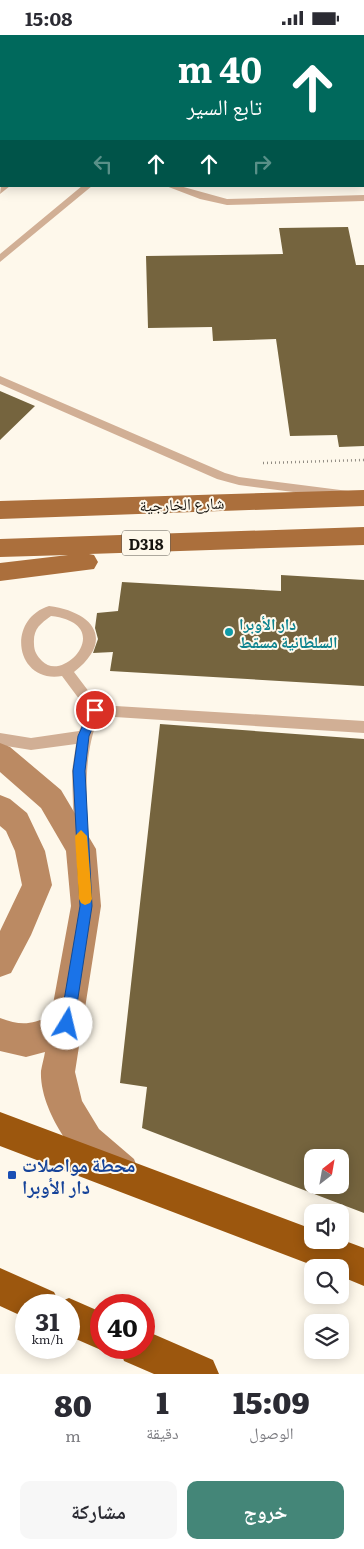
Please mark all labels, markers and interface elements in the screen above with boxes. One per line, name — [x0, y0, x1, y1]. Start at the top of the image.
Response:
text: 15:08 — [25, 4, 72, 32]
text: 40 m — [177, 42, 262, 94]
icon: ahead — [280, 55, 345, 120]
text: تابع السير — [187, 89, 262, 122]
icon: left — [89, 150, 117, 178]
icon: ahead — [142, 150, 170, 178]
icon: ahead — [195, 150, 223, 178]
icon: right — [248, 150, 276, 178]
street label: شارع الخارجية — [139, 490, 225, 516]
road number: D318 — [122, 531, 170, 555]
place label: دار الأوبرا السلطانية مسقط — [239, 611, 338, 653]
marker: دار الأوبرا السلطانية مسقط — [223, 626, 235, 638]
pin — [74, 689, 116, 731]
icon: arrive — [81, 696, 109, 724]
position arrow — [40, 997, 92, 1049]
north arrow — [304, 1149, 349, 1194]
map controls — [304, 1149, 349, 1359]
place label: محطة مواصلات دار الأوبرا — [22, 1150, 136, 1200]
marker: محطة مواصلات دار الأوبرا — [6, 1169, 18, 1181]
button: sound — [304, 1204, 349, 1249]
button: search — [304, 1259, 349, 1304]
speed limit sign: 40 — [90, 1294, 155, 1359]
text: 31 — [35, 1302, 60, 1339]
button: layers — [304, 1314, 349, 1359]
text: km/h — [32, 1330, 63, 1348]
text: 1 — [156, 1379, 169, 1423]
text: 15:09 — [233, 1379, 310, 1423]
text: 80 — [54, 1382, 92, 1426]
text: دقيقة — [146, 1420, 179, 1444]
text: الوصول — [249, 1420, 293, 1444]
text: m — [65, 1423, 81, 1447]
button: مشاركة — [20, 1481, 177, 1539]
button: خروج — [187, 1481, 344, 1539]

